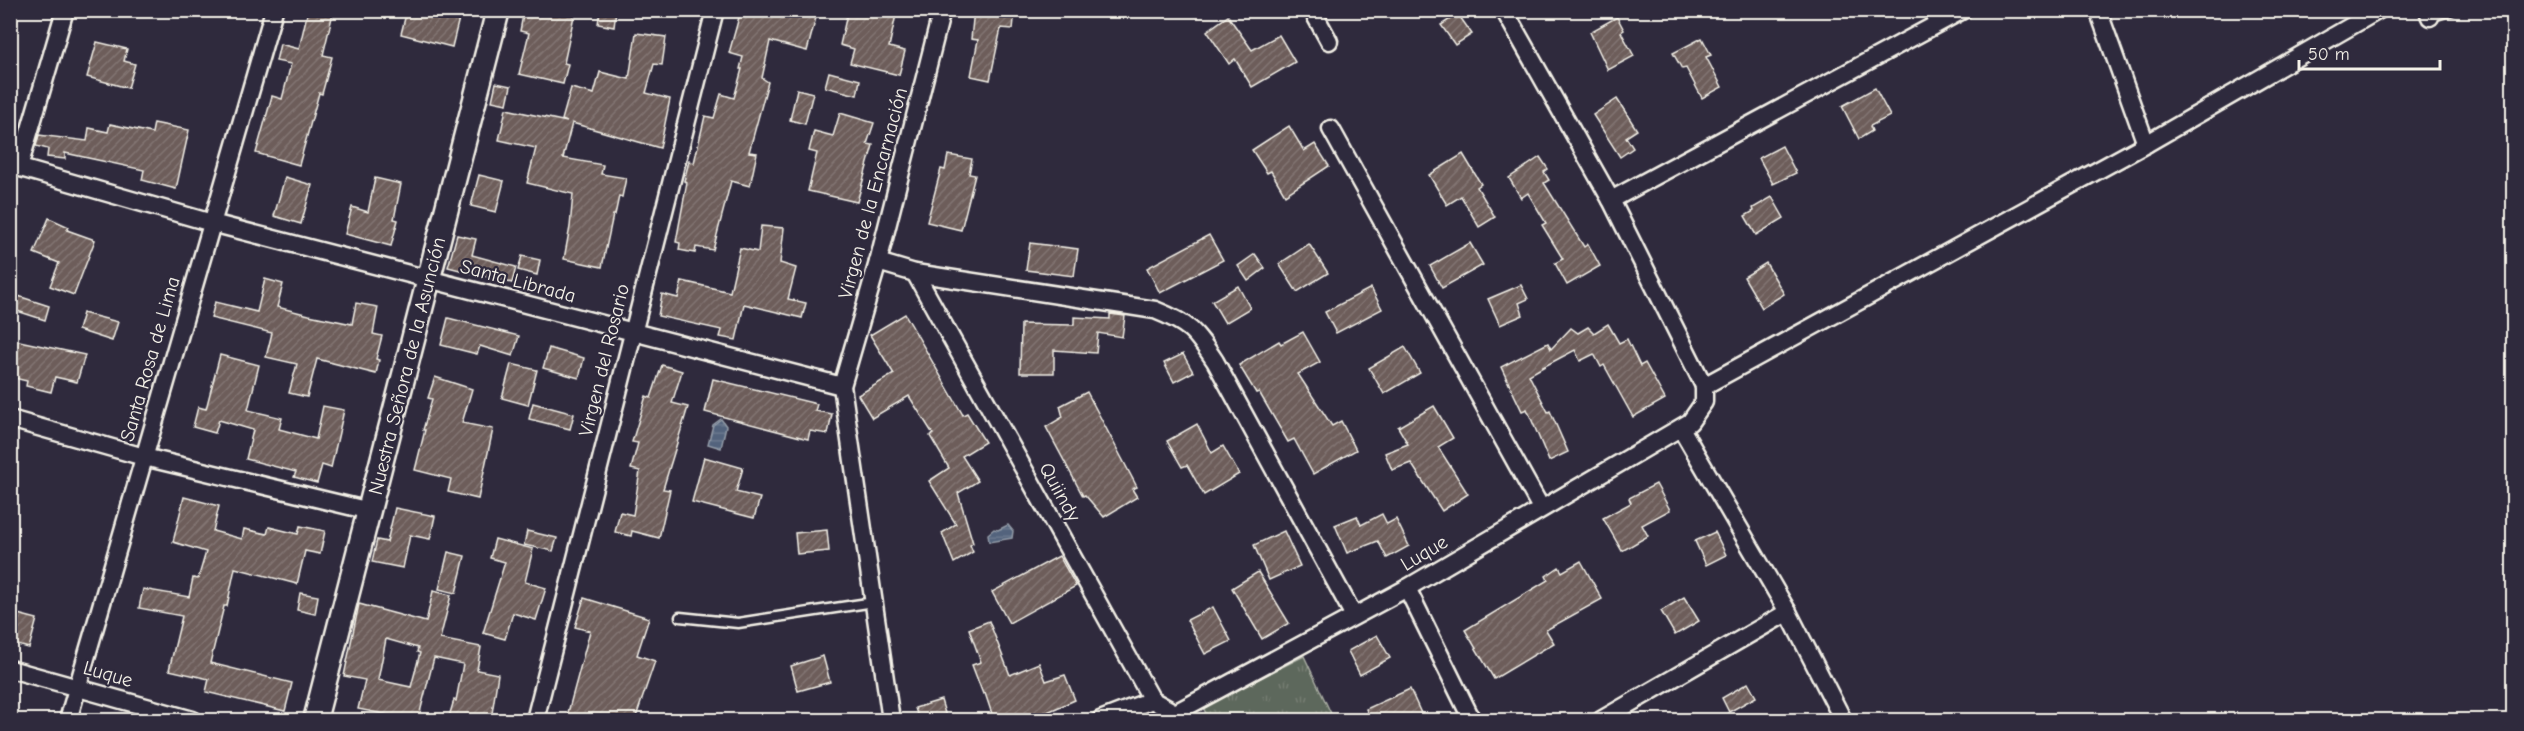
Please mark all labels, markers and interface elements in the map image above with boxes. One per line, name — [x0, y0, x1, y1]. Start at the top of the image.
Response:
scale bar — [2299, 33, 2440, 71]
text: 50 m — [2308, 44, 2350, 65]
street label: Virgen de la Encarnación — [834, 85, 912, 301]
street label: Nuestra Señora de la Asunción — [364, 235, 450, 497]
street label: Santa Librada — [458, 255, 578, 307]
street label: Santa Rosa de Lima — [115, 274, 185, 444]
street label: Virgen del Rosario — [574, 281, 634, 439]
street label: Quiindy — [1034, 458, 1086, 526]
street label: Luque — [1396, 530, 1452, 576]
street label: Luque — [81, 656, 135, 692]

